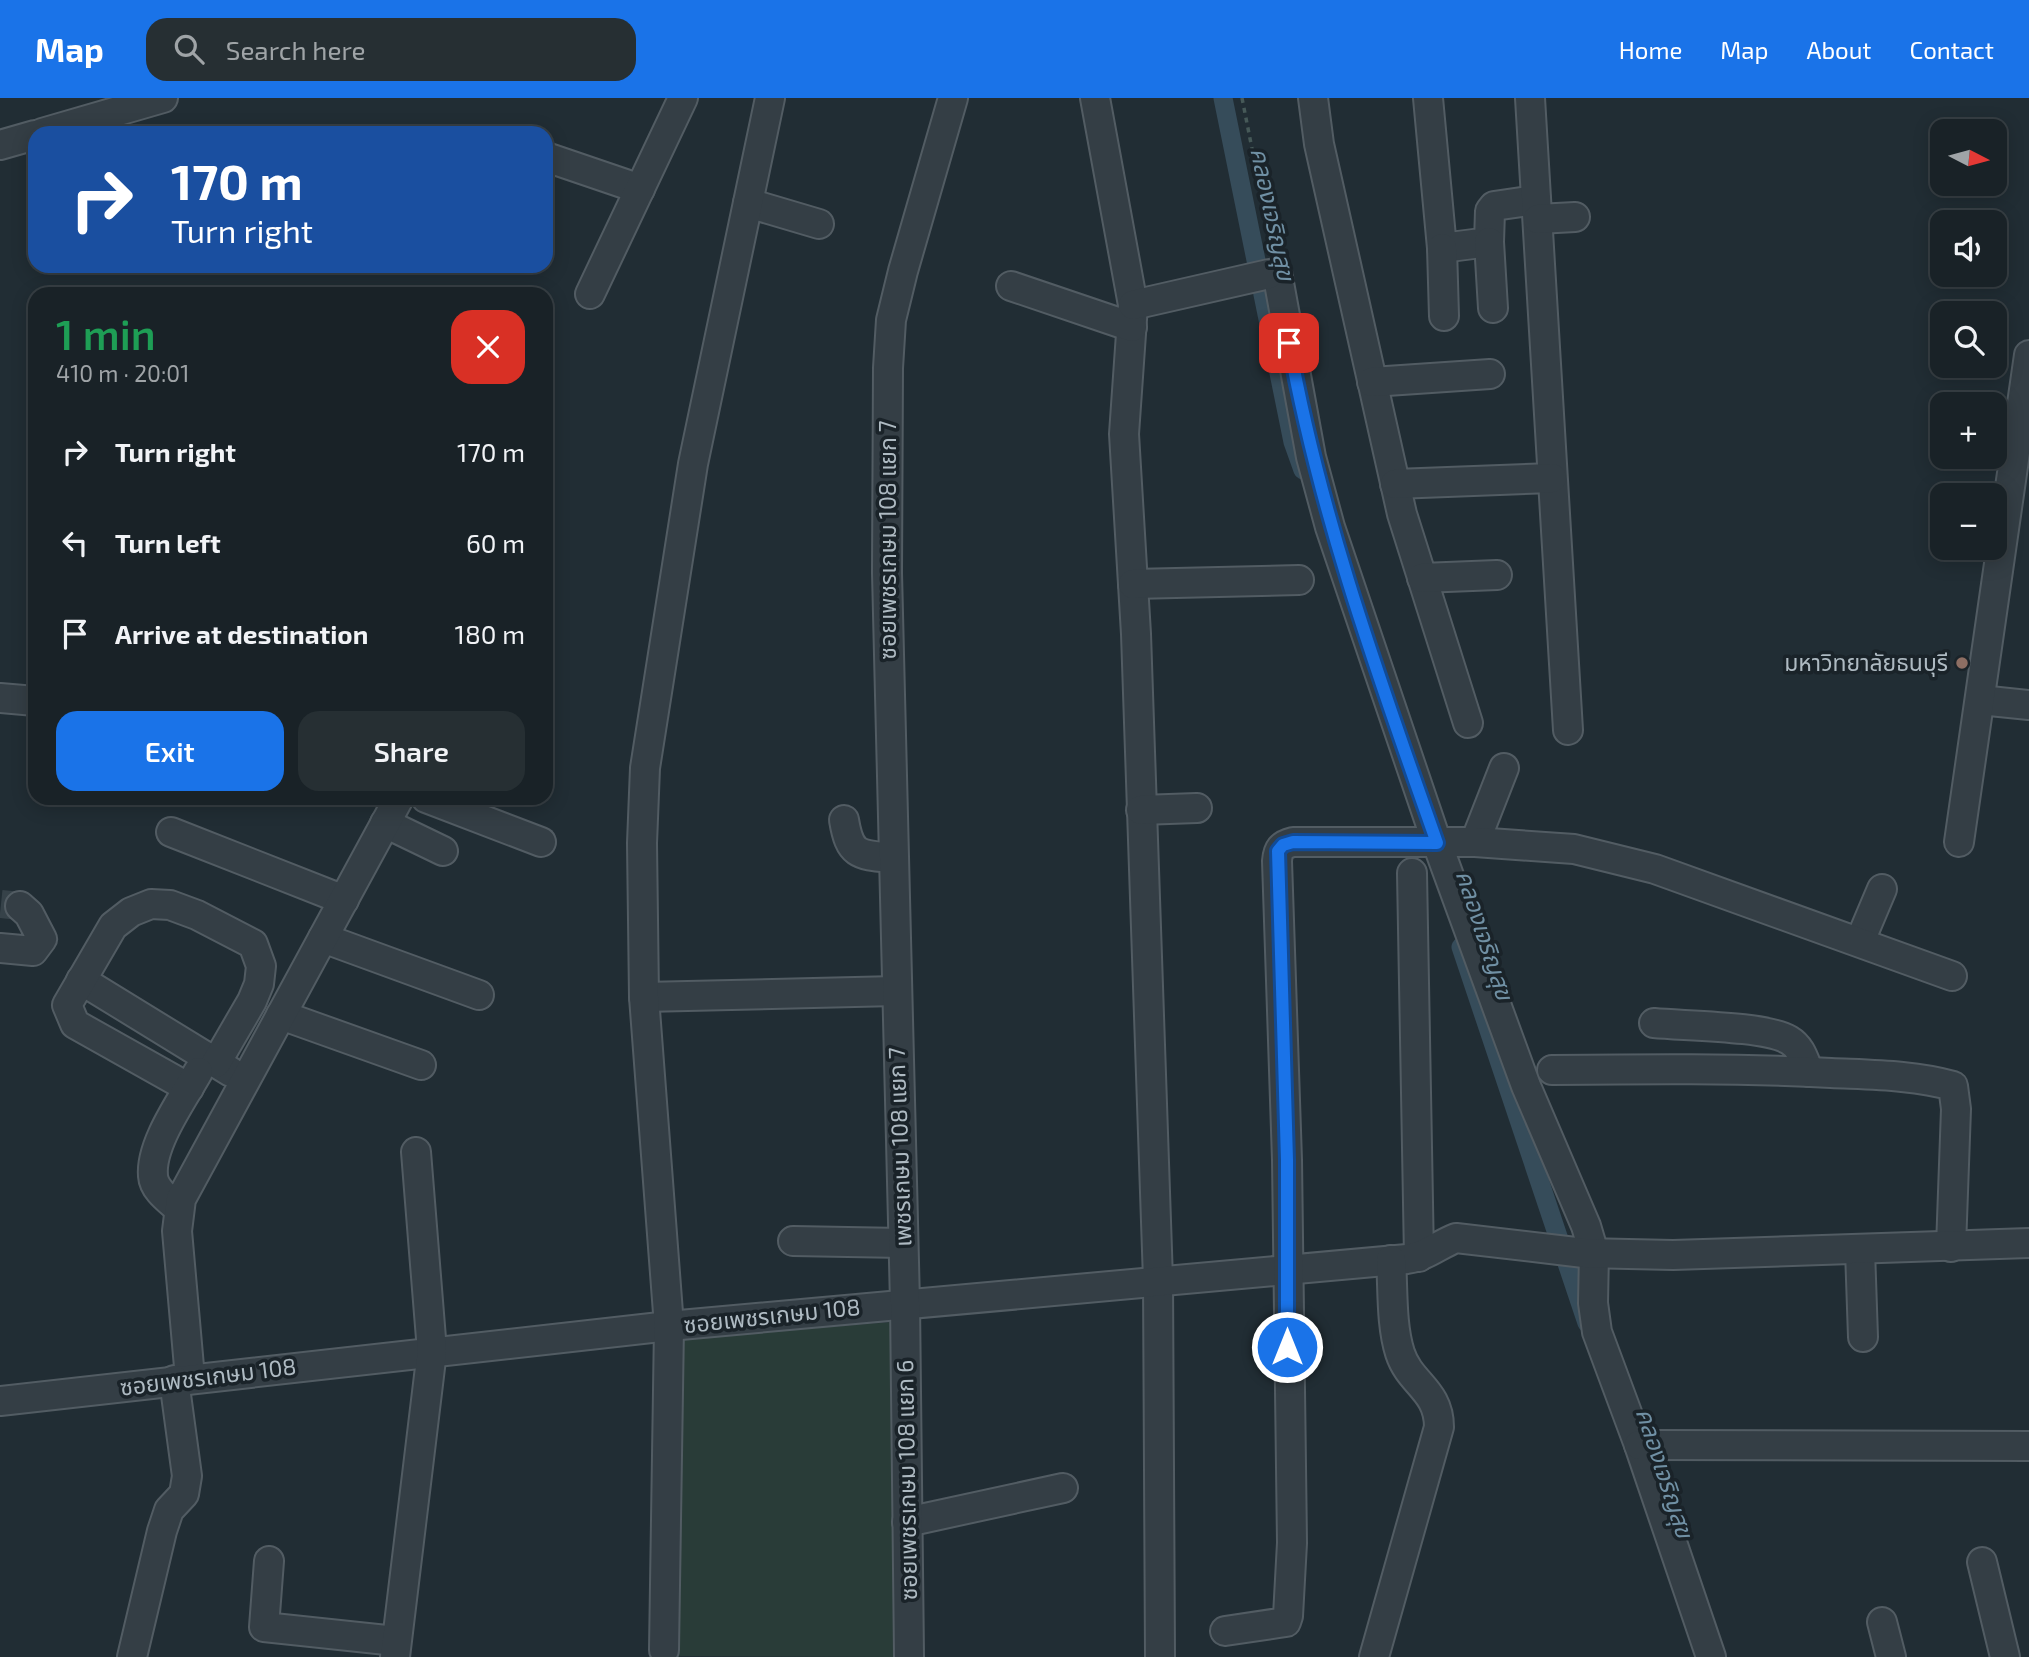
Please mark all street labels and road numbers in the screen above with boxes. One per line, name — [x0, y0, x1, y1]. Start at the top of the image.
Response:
street label: ซอยเพชรเกษม 108 แยก 7 — [873, 420, 901, 660]
street label: เพชรเกษม 108 แยก 7 — [882, 1047, 916, 1247]
street label: ซอยเพชรเกษม 108 — [682, 1292, 862, 1338]
street label: ซอยเพชรเกษม 108 — [118, 1351, 298, 1401]
street label: ซอยเพชรเกษม 108 แยก 6 — [890, 1359, 922, 1601]

